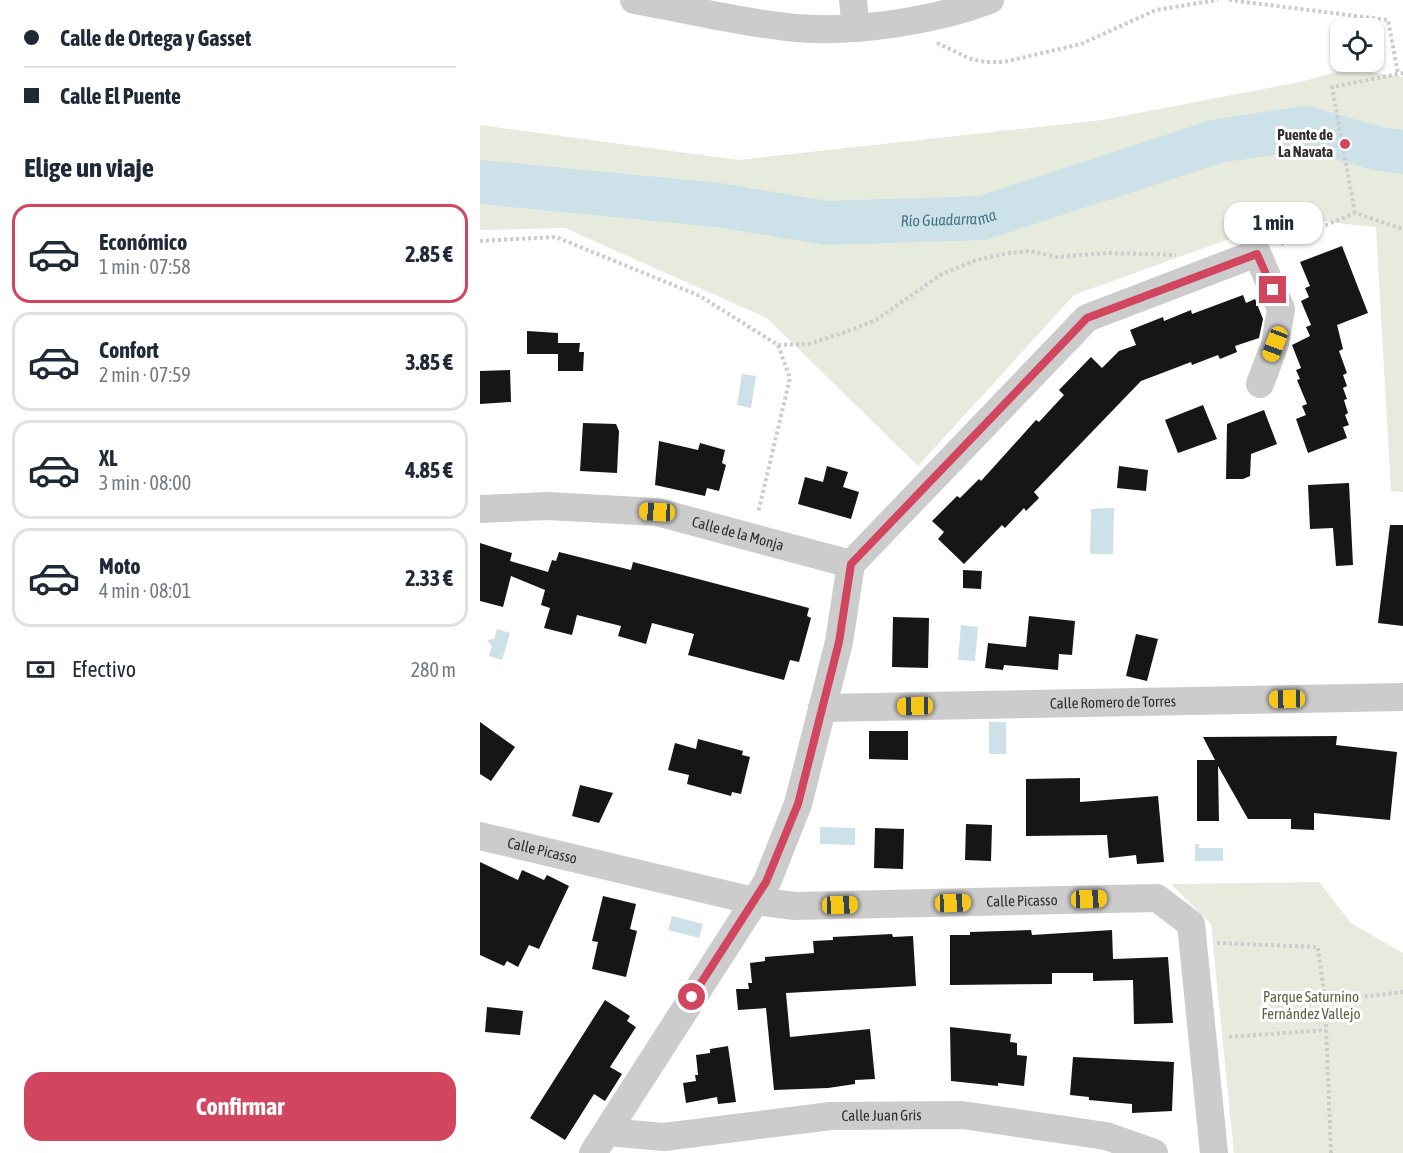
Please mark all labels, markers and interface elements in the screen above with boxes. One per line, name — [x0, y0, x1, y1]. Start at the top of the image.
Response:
map controls — [1330, 18, 1384, 72]
button: locate — [1330, 18, 1384, 72]
text: Calle de Ortega y Gasset — [60, 25, 251, 51]
text: Calle El Puente — [60, 83, 181, 109]
place label: Puente de La Navata — [1277, 126, 1333, 160]
marker: Puente de La Navata — [1338, 137, 1352, 151]
text: Elige un viaje — [24, 152, 154, 183]
callout: 1 min — [1224, 203, 1322, 245]
water label: Río Guadarrama — [900, 205, 999, 230]
text: 1 min — [1253, 211, 1294, 234]
icon: car — [27, 227, 81, 281]
text: Económico — [99, 229, 187, 255]
text: 2.85 € — [405, 241, 453, 267]
text: 1 min · 07:58 — [99, 255, 191, 278]
route end — [1259, 276, 1286, 303]
car — [1260, 324, 1290, 364]
icon: car — [27, 335, 81, 389]
text: Confort — [99, 337, 159, 363]
text: 3.85 € — [405, 349, 453, 375]
text: 2 min · 07:59 — [99, 363, 191, 386]
icon: car — [27, 443, 81, 497]
text: XL — [99, 445, 117, 471]
text: 4.85 € — [405, 457, 453, 483]
text: 3 min · 08:00 — [99, 471, 191, 494]
car — [639, 502, 675, 522]
street label: Calle de la Monja — [690, 513, 786, 554]
icon: car — [27, 551, 81, 605]
text: Moto — [99, 553, 141, 579]
text: 2.33 € — [405, 565, 453, 591]
text: 4 min · 08:01 — [99, 579, 191, 602]
icon: cash — [24, 653, 57, 686]
text: Efectivo — [72, 656, 136, 682]
text: 280 m — [411, 658, 456, 681]
car — [1269, 690, 1305, 708]
street label: Calle Romero de Torres — [1050, 692, 1176, 712]
car — [897, 697, 933, 715]
street label: Calle Picasso — [506, 834, 579, 867]
car — [1071, 889, 1107, 909]
street label: Calle Picasso — [986, 891, 1058, 910]
car — [935, 893, 971, 913]
car — [822, 895, 858, 915]
route start — [678, 983, 705, 1010]
park label: Parque Saturnino Fernández Vallejo — [1262, 988, 1360, 1022]
button: Confirmar — [24, 1072, 456, 1141]
street label: Calle Juan Gris — [841, 1106, 922, 1124]

